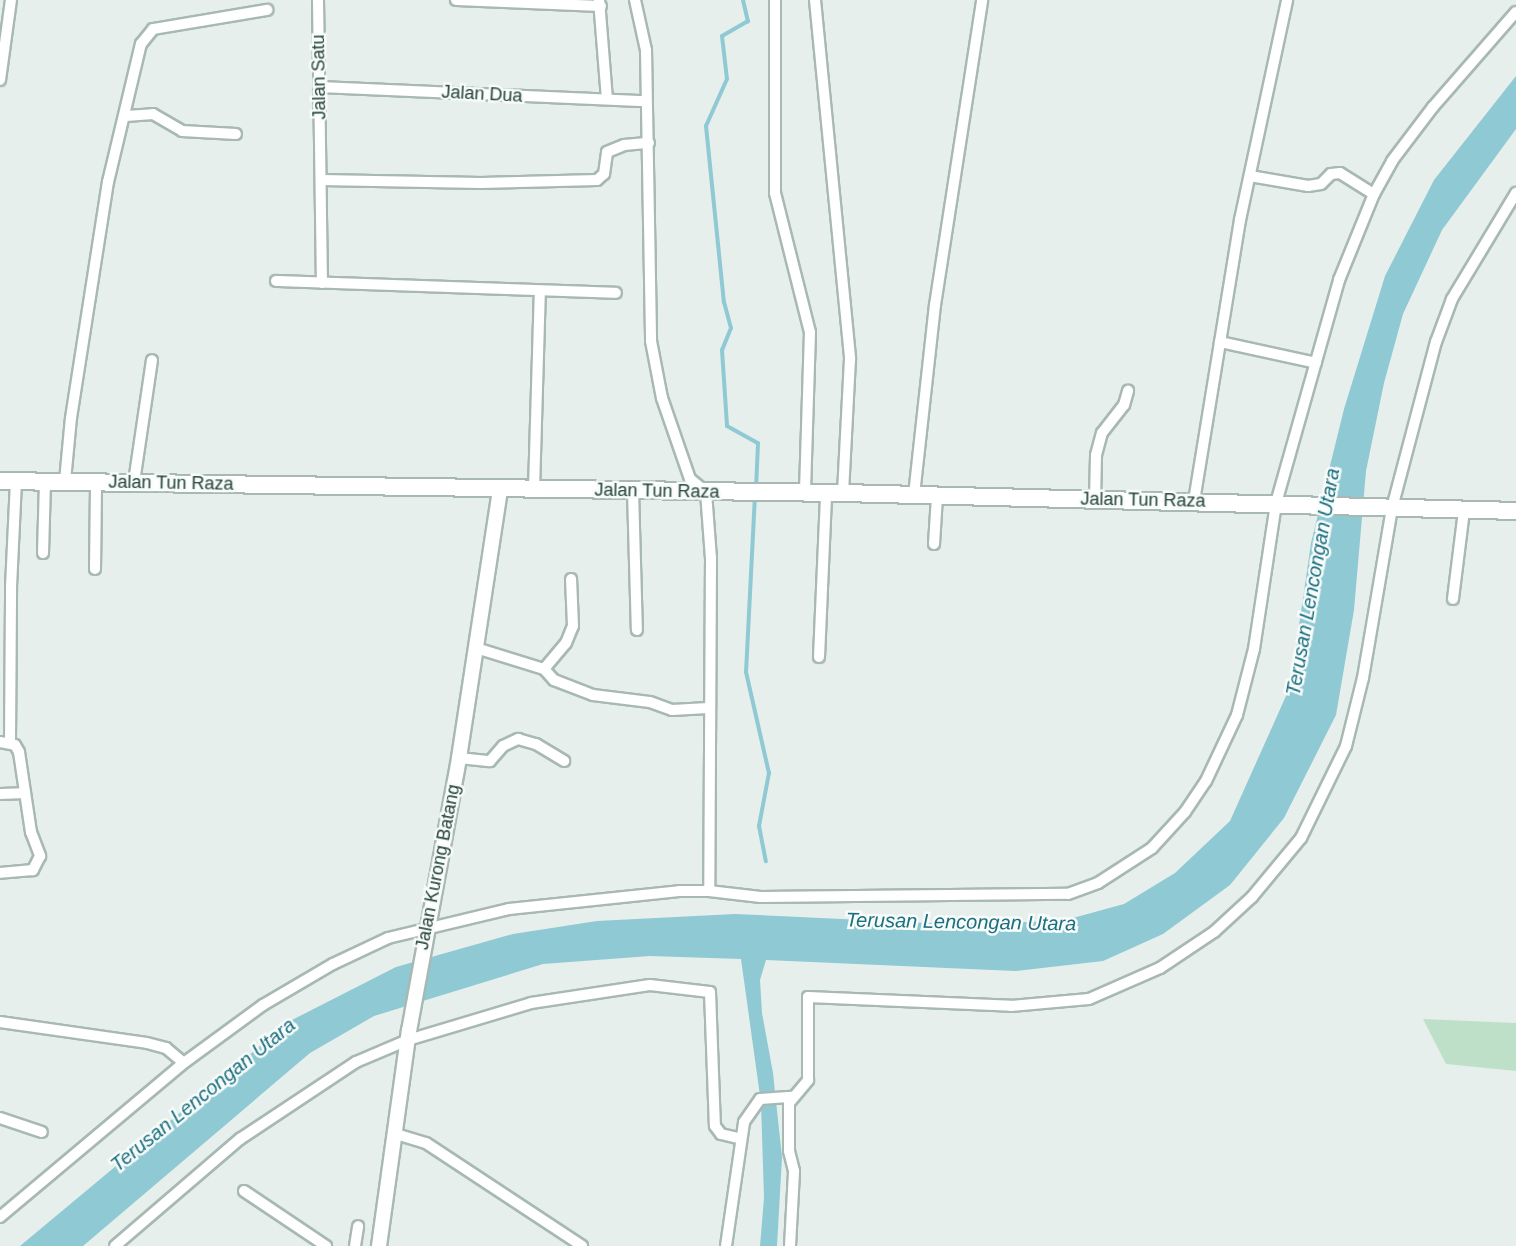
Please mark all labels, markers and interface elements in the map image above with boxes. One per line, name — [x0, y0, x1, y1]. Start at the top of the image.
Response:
street label: Jalan Satu — [307, 34, 331, 120]
street label: Jalan Dua — [441, 81, 523, 107]
water label: Terusan Lencongan Utara — [1281, 466, 1345, 698]
street label: Jalan Tun Raza — [108, 471, 234, 495]
street label: Jalan Tun Raza — [594, 479, 720, 503]
street label: Jalan Tun Raza — [1080, 488, 1206, 512]
street label: Jalan Kurong Batang — [411, 782, 465, 952]
water label: Terusan Lencongan Utara — [846, 908, 1076, 936]
water label: Terusan Lencongan Utara — [106, 1013, 300, 1177]

